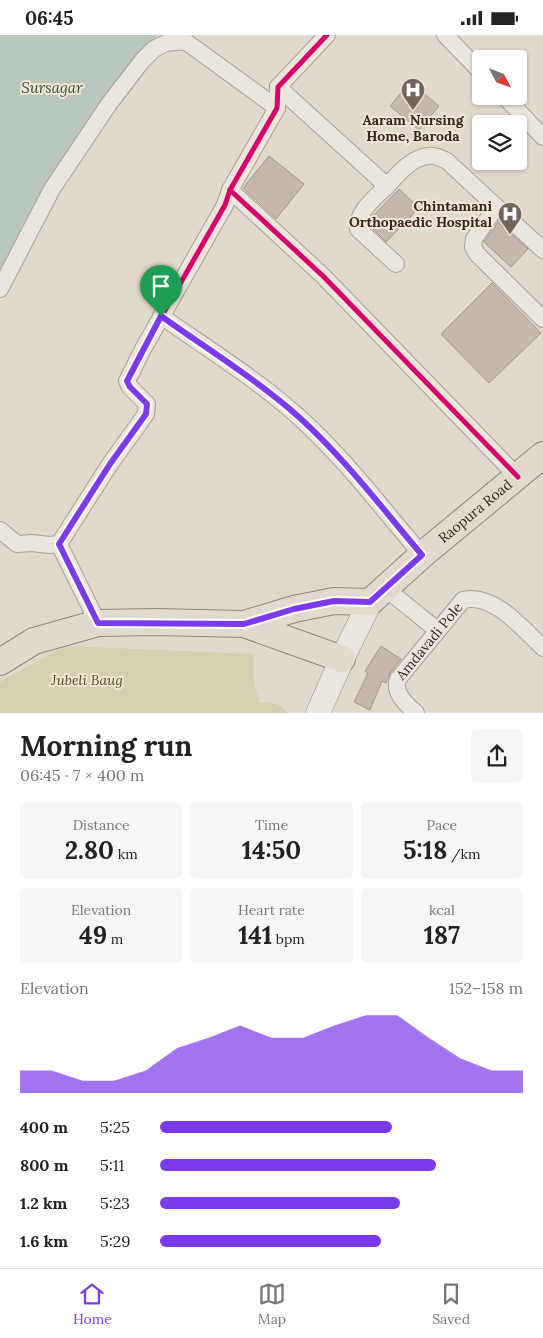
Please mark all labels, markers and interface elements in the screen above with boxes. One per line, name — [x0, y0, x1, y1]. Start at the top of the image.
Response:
text: 06:45 — [25, 6, 73, 30]
north arrow — [472, 50, 528, 105]
map controls — [472, 50, 527, 170]
hospital icon: Aaram Nursing Home, Baroda — [400, 77, 426, 111]
water label: Sursagar — [21, 78, 83, 97]
place label: Aaram Nursing Home, Baroda — [362, 111, 465, 145]
button: layers — [472, 115, 527, 170]
place label: Chintamani Orthopaedic Hospital — [349, 197, 493, 231]
hospital icon: Chintamani Orthopaedic Hospital — [497, 201, 523, 235]
pin — [140, 265, 182, 316]
icon: arrive — [147, 272, 175, 300]
street label: Raopura Road — [435, 475, 516, 547]
street label: Amdavadi Pole — [391, 599, 466, 684]
park label: Jubeli Baug — [50, 671, 123, 689]
text: Morning run — [20, 728, 192, 764]
button: share — [471, 730, 523, 782]
text: 06:45 · 7 × 400 m — [20, 765, 144, 785]
text: Distance — [73, 816, 130, 834]
text: Time — [255, 816, 288, 834]
text: Pace — [427, 816, 457, 834]
text: 2.80 — [65, 834, 114, 866]
text: 14:50 — [242, 834, 301, 866]
text: 5:18 — [403, 834, 447, 866]
text: km — [114, 845, 138, 863]
text: /km — [447, 845, 481, 863]
text: Elevation — [71, 901, 131, 919]
text: Heart rate — [238, 901, 305, 919]
text: kcal — [429, 901, 455, 919]
text: 49 — [79, 919, 107, 951]
text: 141 — [238, 919, 272, 951]
text: 187 — [424, 919, 460, 951]
text: m — [107, 930, 123, 948]
text: bpm — [272, 930, 305, 948]
text: Elevation — [20, 978, 89, 998]
text: 152–158 m — [449, 978, 523, 998]
text: 400 m — [20, 1117, 68, 1137]
text: 5:25 — [100, 1117, 130, 1137]
text: 800 m — [20, 1155, 68, 1175]
text: 5:11 — [100, 1155, 124, 1175]
text: 1.2 km — [20, 1193, 67, 1213]
text: 5:23 — [100, 1193, 130, 1213]
text: 1.6 km — [20, 1231, 68, 1251]
text: 5:29 — [100, 1231, 131, 1251]
tab: Home — [73, 1280, 112, 1328]
tab: Map — [258, 1280, 286, 1328]
tab: Saved — [432, 1280, 470, 1328]

